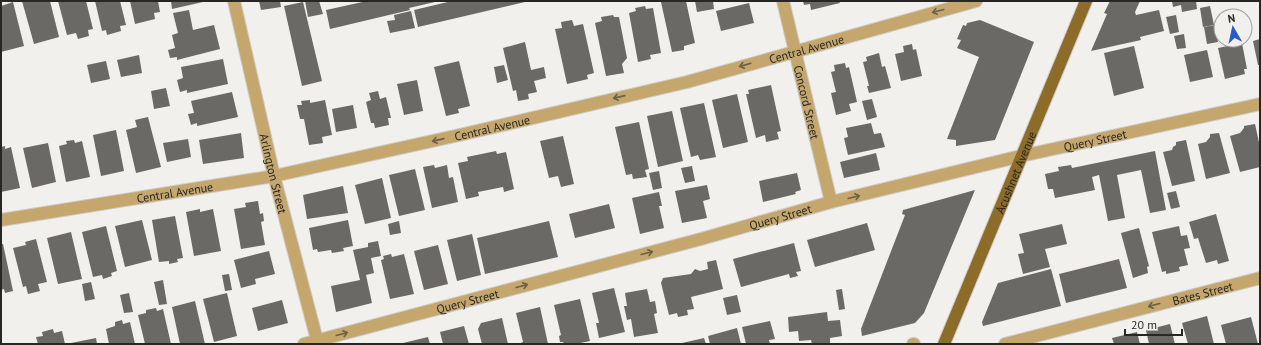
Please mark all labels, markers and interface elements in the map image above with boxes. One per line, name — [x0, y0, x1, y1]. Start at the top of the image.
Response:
one-way arrow — [932, 8, 945, 15]
north arrow — [1213, 8, 1253, 48]
text: N — [1227, 11, 1236, 26]
street label: Central Avenue — [767, 31, 845, 66]
one-way arrow — [739, 62, 752, 69]
street label: Concord Street — [791, 64, 823, 141]
one-way arrow — [613, 94, 626, 102]
street label: Central Avenue — [453, 111, 531, 143]
street label: Query Street — [1062, 126, 1128, 154]
street label: Acushnet Avenue — [991, 129, 1039, 215]
street label: Arlington Street — [257, 132, 291, 215]
one-way arrow — [432, 136, 445, 144]
street label: Central Avenue — [135, 178, 214, 206]
one-way arrow — [847, 192, 860, 200]
street label: Query Street — [747, 200, 813, 232]
one-way arrow — [641, 249, 654, 256]
street label: Bates Street — [1171, 278, 1234, 308]
one-way arrow — [515, 282, 528, 289]
street label: Query Street — [435, 285, 500, 316]
one-way arrow — [1148, 302, 1161, 309]
scale bar — [1125, 311, 1182, 337]
text: 20 m — [1131, 317, 1157, 332]
one-way arrow — [335, 330, 348, 337]

